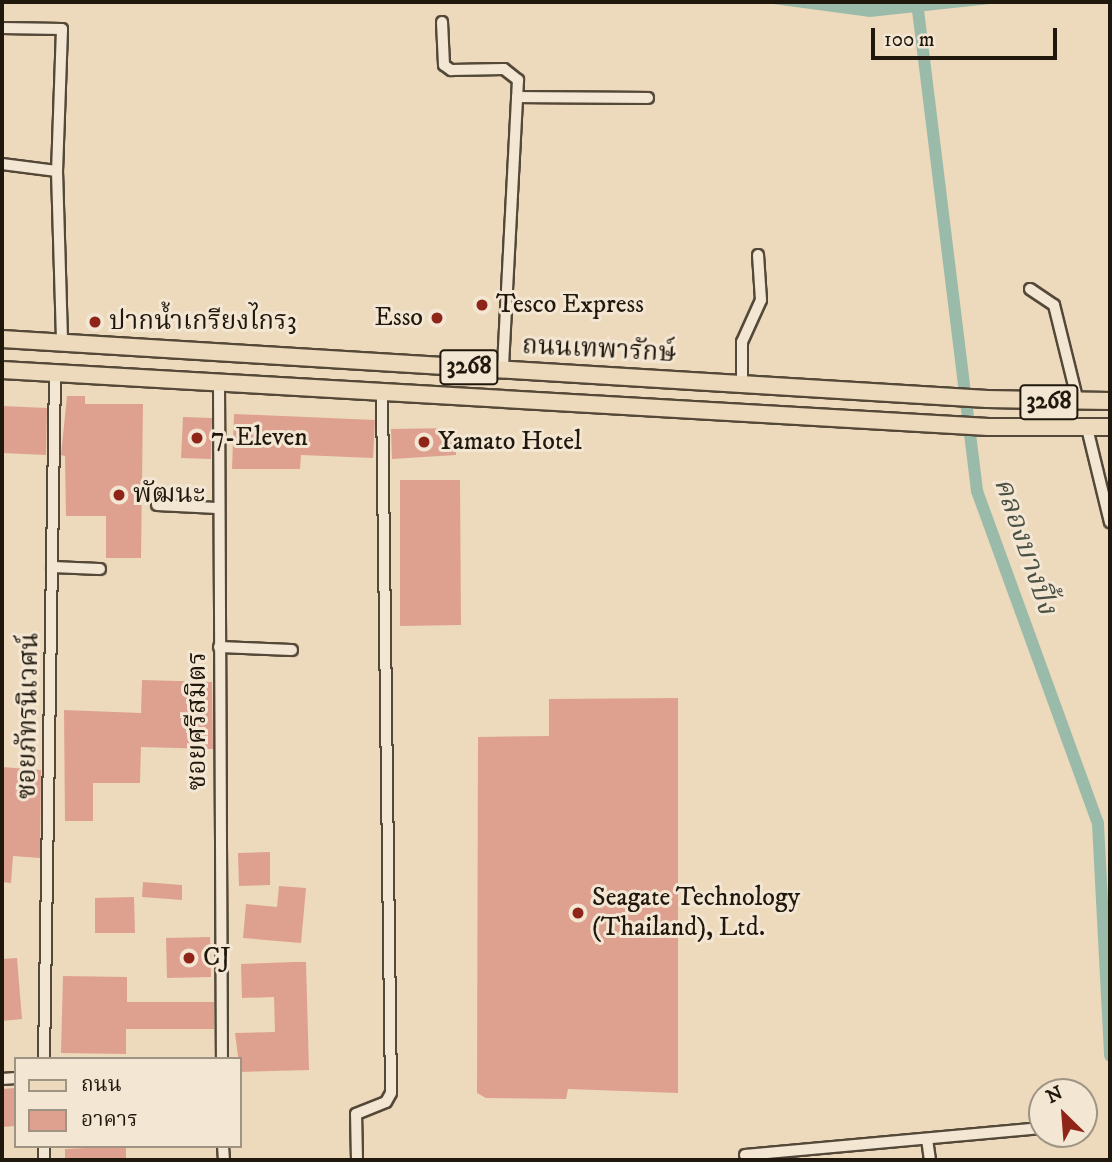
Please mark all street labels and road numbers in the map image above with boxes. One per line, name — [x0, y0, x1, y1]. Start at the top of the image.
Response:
street label: ถนนเทพารักษ์ — [521, 330, 677, 370]
road number: 3268 — [439, 346, 499, 388]
road number: 3268 — [1019, 382, 1079, 422]
street label: ซอยภัทรนิเวศน์ — [12, 632, 46, 800]
street label: ซอยศรีสมิตร — [182, 652, 214, 790]

